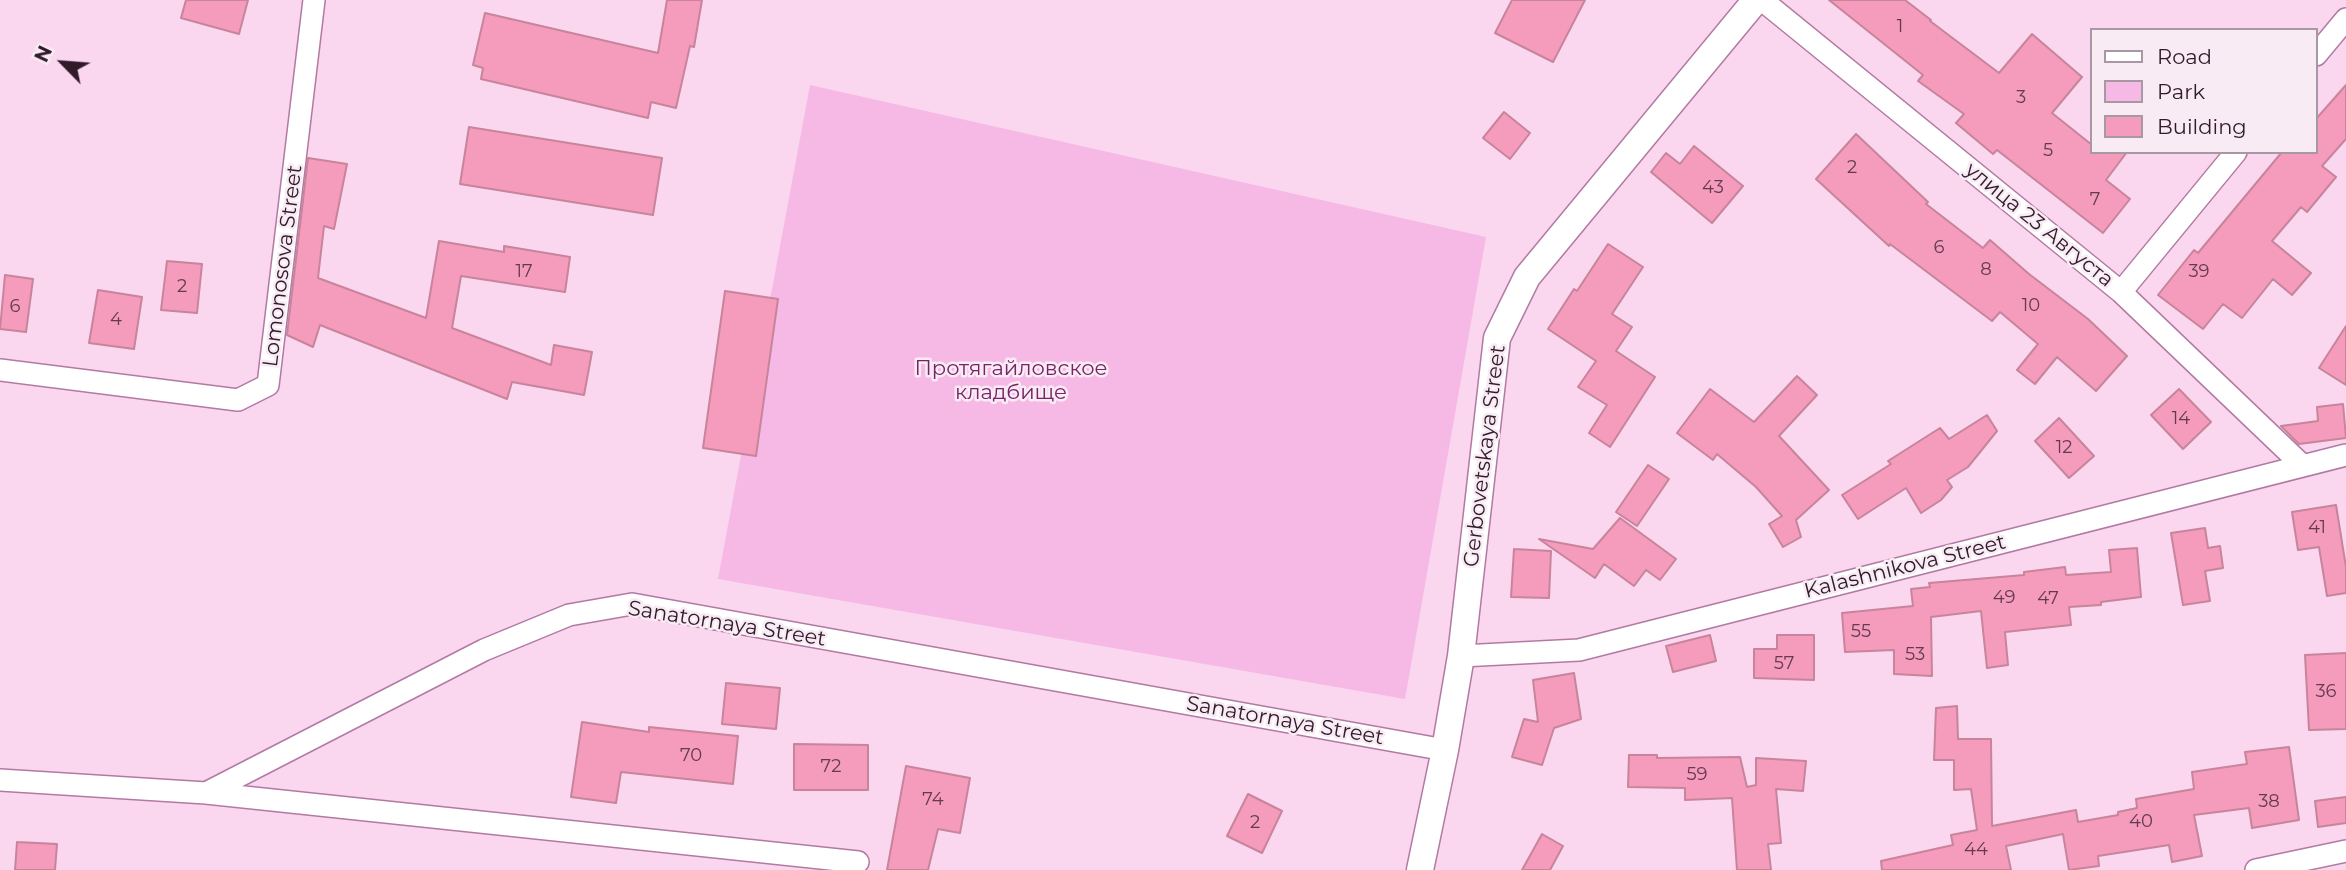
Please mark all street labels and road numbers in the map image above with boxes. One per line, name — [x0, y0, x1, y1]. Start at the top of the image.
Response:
street label: улица 23 Августа — [1960, 157, 2118, 293]
street label: Lomonosova Street — [258, 163, 308, 369]
street label: Gerbovetskaya Street — [1459, 344, 1511, 568]
street label: Kalashnikova Street — [1802, 530, 2008, 604]
street label: Sanatornaya Street — [626, 596, 828, 652]
street label: Sanatornaya Street — [1184, 691, 1386, 751]

